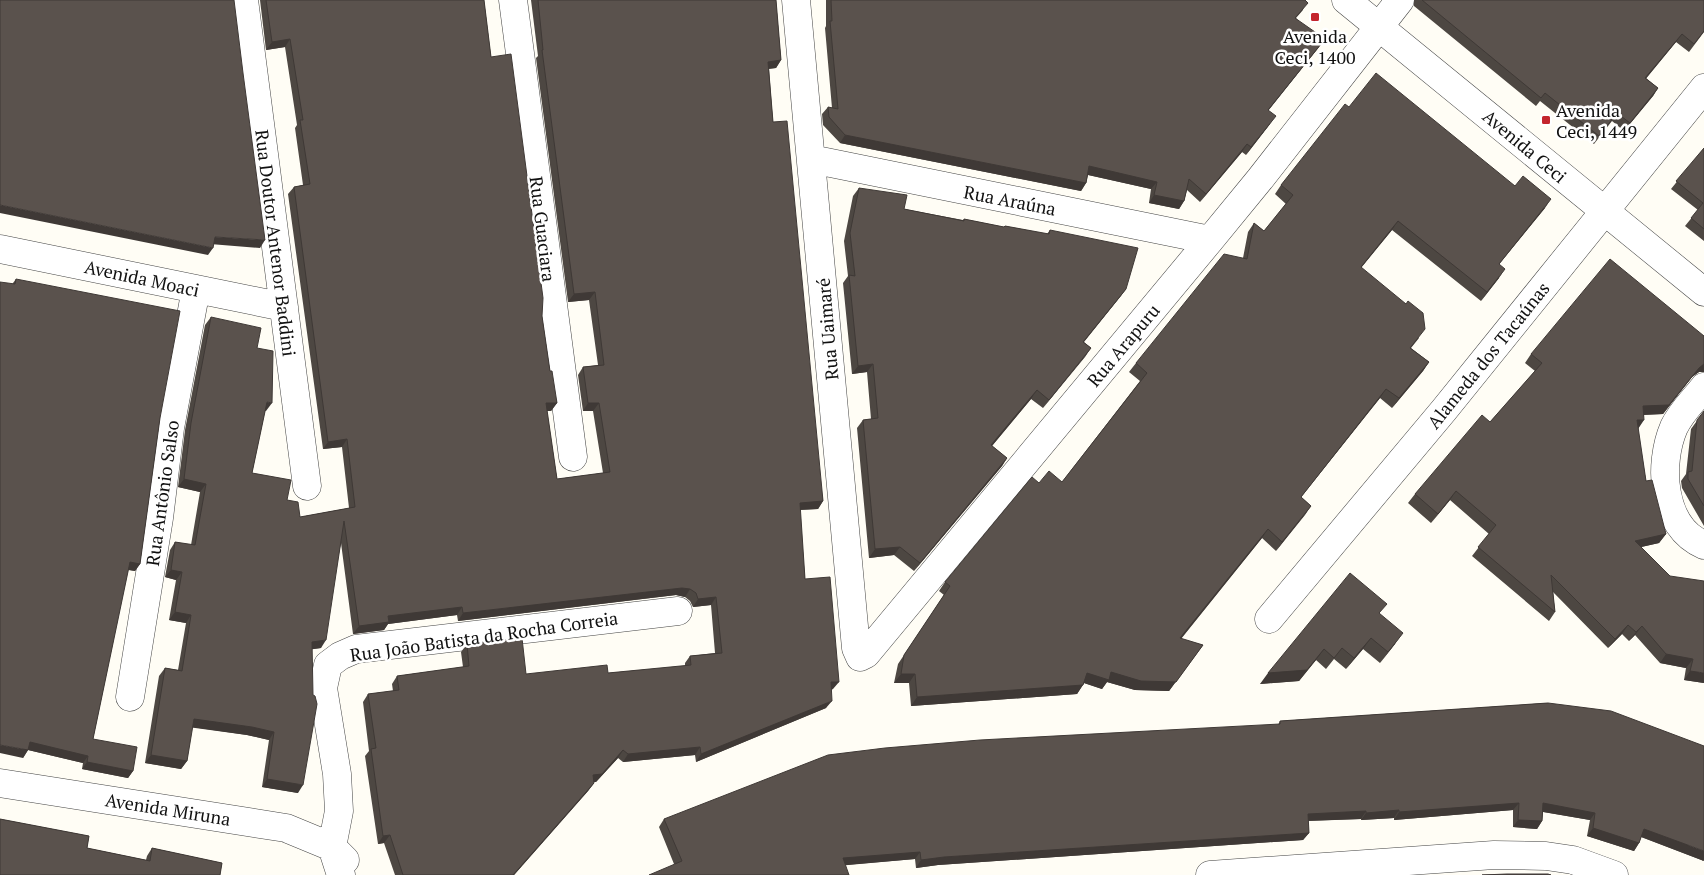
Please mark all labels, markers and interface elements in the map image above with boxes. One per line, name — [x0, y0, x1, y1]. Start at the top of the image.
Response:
marker: Avenida Ceci, 1400 — [1309, 11, 1321, 23]
place label: Avenida Ceci, 1400 — [1274, 24, 1356, 69]
place label: Avenida Ceci, 1449 — [1556, 98, 1637, 143]
street label: Avenida Ceci — [1478, 104, 1572, 188]
marker: Avenida Ceci, 1449 — [1540, 114, 1552, 126]
street label: Rua Doutor Antenor Baddini — [250, 128, 302, 358]
street label: Rua Guaciara — [525, 175, 561, 283]
street label: Rua Araúna — [962, 179, 1058, 221]
street label: Avenida Moaci — [82, 254, 202, 302]
street label: Rua Uaimaré — [811, 277, 843, 381]
street label: Alameda dos Tacaúnas — [1421, 277, 1555, 433]
street label: Rua Arapuru — [1081, 299, 1165, 391]
street label: Rua Antônio Salso — [140, 419, 184, 567]
street label: Rua João Batista da Rocha Correia — [348, 605, 620, 667]
street label: Avenida Miruna — [104, 787, 232, 831]

